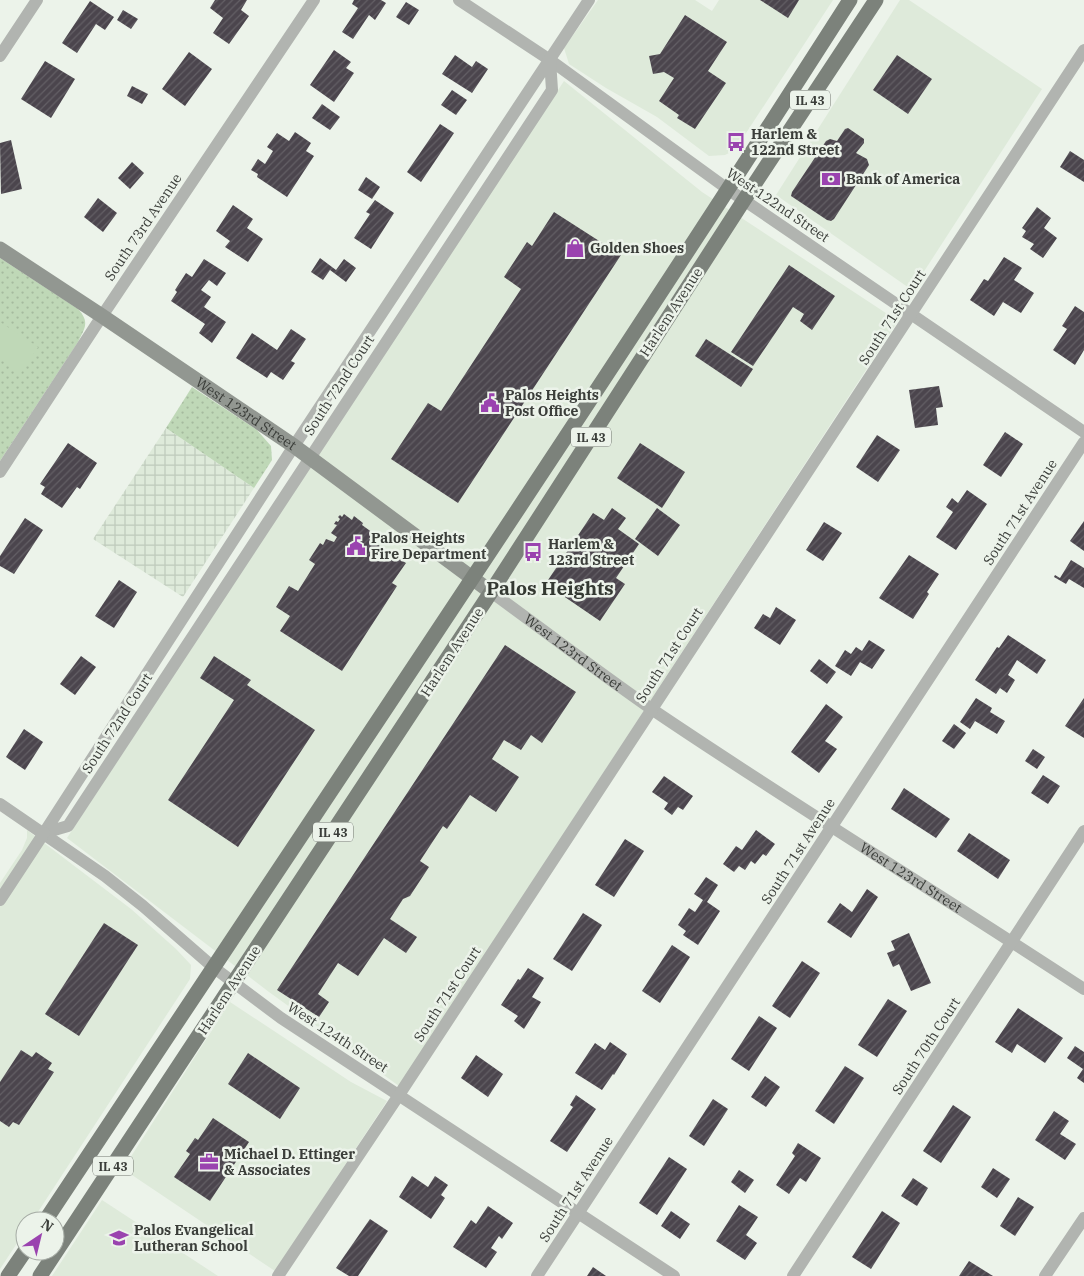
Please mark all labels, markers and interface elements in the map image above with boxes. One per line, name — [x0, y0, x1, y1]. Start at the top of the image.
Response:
road number: IL 43 — [790, 90, 830, 110]
place label: Harlem & 122nd Street — [751, 125, 840, 159]
bus stop icon: Harlem & 122nd Street — [725, 131, 747, 153]
street label: West 122nd Street — [723, 164, 833, 246]
bank icon: Bank of America — [820, 168, 842, 190]
street label: South 73rd Avenue — [100, 170, 186, 284]
place label: Bank of America — [846, 170, 960, 188]
shop icon: Golden Shoes — [564, 237, 586, 259]
place label: Golden Shoes — [590, 239, 684, 257]
street label: Harlem Avenue — [636, 264, 706, 360]
street label: South 71st Court — [854, 266, 930, 368]
street label: South 72nd Court — [300, 331, 378, 439]
street label: West 123rd Street — [192, 373, 300, 454]
place label: Palos Heights Post Office — [505, 386, 599, 420]
public building icon: Palos Heights Post Office — [479, 392, 501, 414]
road number: IL 43 — [571, 428, 611, 447]
street label: South 71st Avenue — [979, 456, 1061, 568]
place label: Palos Heights Fire Department — [371, 529, 486, 563]
public building icon: Palos Heights Fire Department — [345, 535, 367, 557]
place label: Harlem & 123rd Street — [548, 535, 634, 569]
bus stop icon: Harlem & 123rd Street — [522, 541, 544, 563]
district label: Palos Heights — [486, 576, 614, 600]
street label: Harlem Avenue — [417, 604, 487, 700]
street label: South 71st Court — [631, 604, 707, 706]
street label: West 123rd Street — [520, 610, 626, 695]
street label: South 72nd Court — [78, 669, 156, 777]
street label: South 71st Avenue — [757, 795, 839, 907]
road number: IL 43 — [313, 822, 353, 842]
street label: West 123rd Street — [856, 838, 966, 917]
street label: Harlem Avenue — [194, 942, 264, 1038]
street label: South 71st Court — [409, 943, 485, 1045]
street label: South 70th Court — [888, 994, 964, 1098]
street label: West 124th Street — [284, 998, 392, 1076]
street label: South 71st Avenue — [535, 1133, 617, 1245]
place label: Michael D. Ettinger & Associates — [224, 1145, 355, 1179]
office icon: Michael D. Ettinger & Associates — [198, 1151, 220, 1173]
road number: IL 43 — [93, 1156, 133, 1176]
north arrow — [15, 1211, 65, 1261]
text: N — [38, 1215, 57, 1236]
place label: Palos Evangelical Lutheran School — [134, 1221, 254, 1255]
school or university icon: Palos Evangelical Lutheran School — [108, 1227, 130, 1249]

